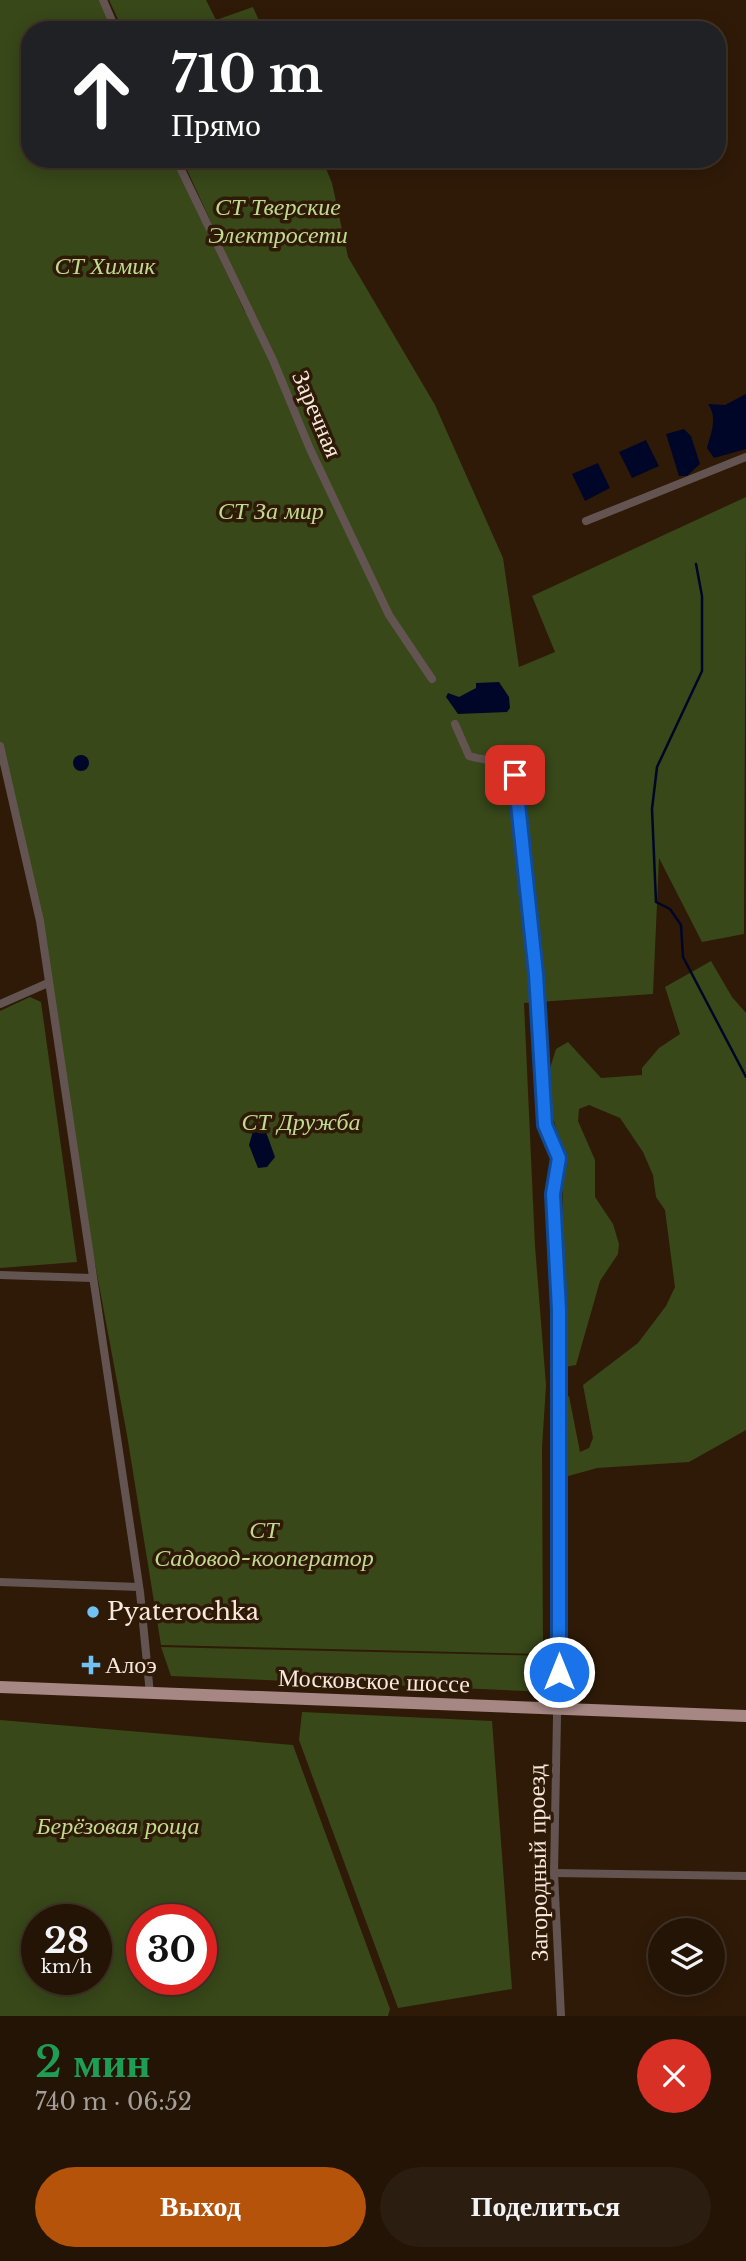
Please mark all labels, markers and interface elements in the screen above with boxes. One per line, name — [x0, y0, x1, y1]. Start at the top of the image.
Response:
text: 710 m — [171, 44, 323, 105]
icon: ahead — [56, 49, 147, 140]
text: Прямо — [171, 105, 261, 145]
park label: СТ Тверские Электросети — [208, 192, 348, 249]
park label: СТ Химик — [54, 251, 156, 280]
street label: Заречная — [286, 366, 349, 462]
park label: СТ За мир — [218, 496, 324, 525]
pin — [485, 745, 545, 805]
icon: arrive — [496, 756, 534, 794]
park label: СТ Дружба — [241, 1107, 361, 1136]
park label: СТ Садовод-кооператор — [154, 1515, 374, 1572]
place label: Pyaterochka — [107, 1597, 260, 1626]
marker: Pyaterochka — [85, 1604, 101, 1620]
position arrow — [522, 1635, 596, 1709]
place label: Алоэ — [105, 1650, 157, 1679]
marker: Алоэ — [83, 1657, 99, 1673]
street label: Московское шоссе — [278, 1663, 470, 1698]
street label: Загородный проезд — [521, 1764, 554, 1962]
park label: Берёзовая роща — [35, 1811, 200, 1840]
speed limit sign: 30 — [126, 1904, 217, 1995]
map controls — [648, 1918, 725, 1995]
button: layers — [648, 1918, 725, 1995]
text: 28 — [44, 1919, 89, 1962]
text: km/h — [41, 1956, 92, 1978]
text: 2 мин — [35, 2036, 150, 2088]
button: close — [637, 2039, 711, 2113]
text: 740 m · 06:52 — [35, 2088, 192, 2116]
button: Выход — [35, 2167, 366, 2247]
button: Поделиться — [380, 2167, 711, 2247]

